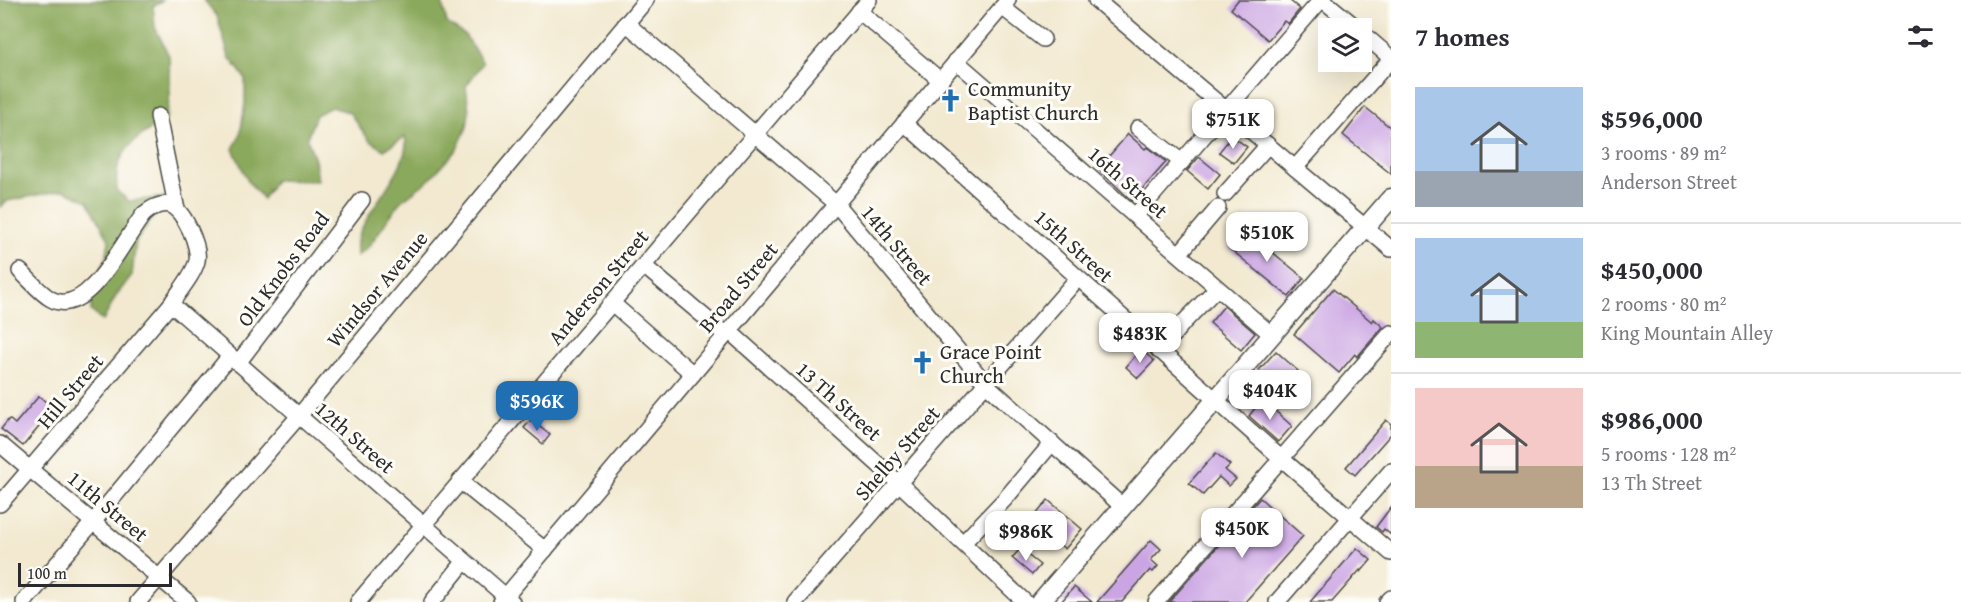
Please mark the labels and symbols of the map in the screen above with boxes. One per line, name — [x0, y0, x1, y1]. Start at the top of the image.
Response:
place label: Community Baptist Church — [968, 73, 1099, 128]
church icon: Community Baptist Church — [937, 87, 963, 113]
pin: $751K — [1191, 99, 1275, 150]
street label: 16th Street — [1081, 138, 1175, 226]
street label: 14th Street — [854, 198, 940, 293]
street label: 15th Street — [1028, 202, 1121, 290]
street label: Old Knobs Road — [229, 204, 337, 333]
pin: $510K — [1225, 212, 1309, 263]
street label: Anderson Street — [540, 222, 656, 352]
street label: Windsor Avenue — [319, 224, 435, 354]
street label: Broad Street — [691, 235, 786, 339]
pin: $483K — [1098, 313, 1182, 364]
place label: Grace Point Church — [940, 336, 1042, 391]
street label: Hill Street — [29, 346, 111, 435]
church icon: Grace Point Church — [909, 350, 935, 376]
street label: 13 Th Street — [789, 354, 889, 448]
pin: $404K — [1228, 370, 1312, 421]
pin: $596K — [495, 381, 579, 432]
street label: 12th Street — [308, 393, 402, 481]
street label: Shelby Street — [847, 398, 947, 507]
street label: 11th Street — [61, 463, 156, 549]
pin: $450K — [1200, 508, 1284, 559]
pin: $986K — [984, 511, 1068, 562]
scale bar — [18, 560, 172, 588]

